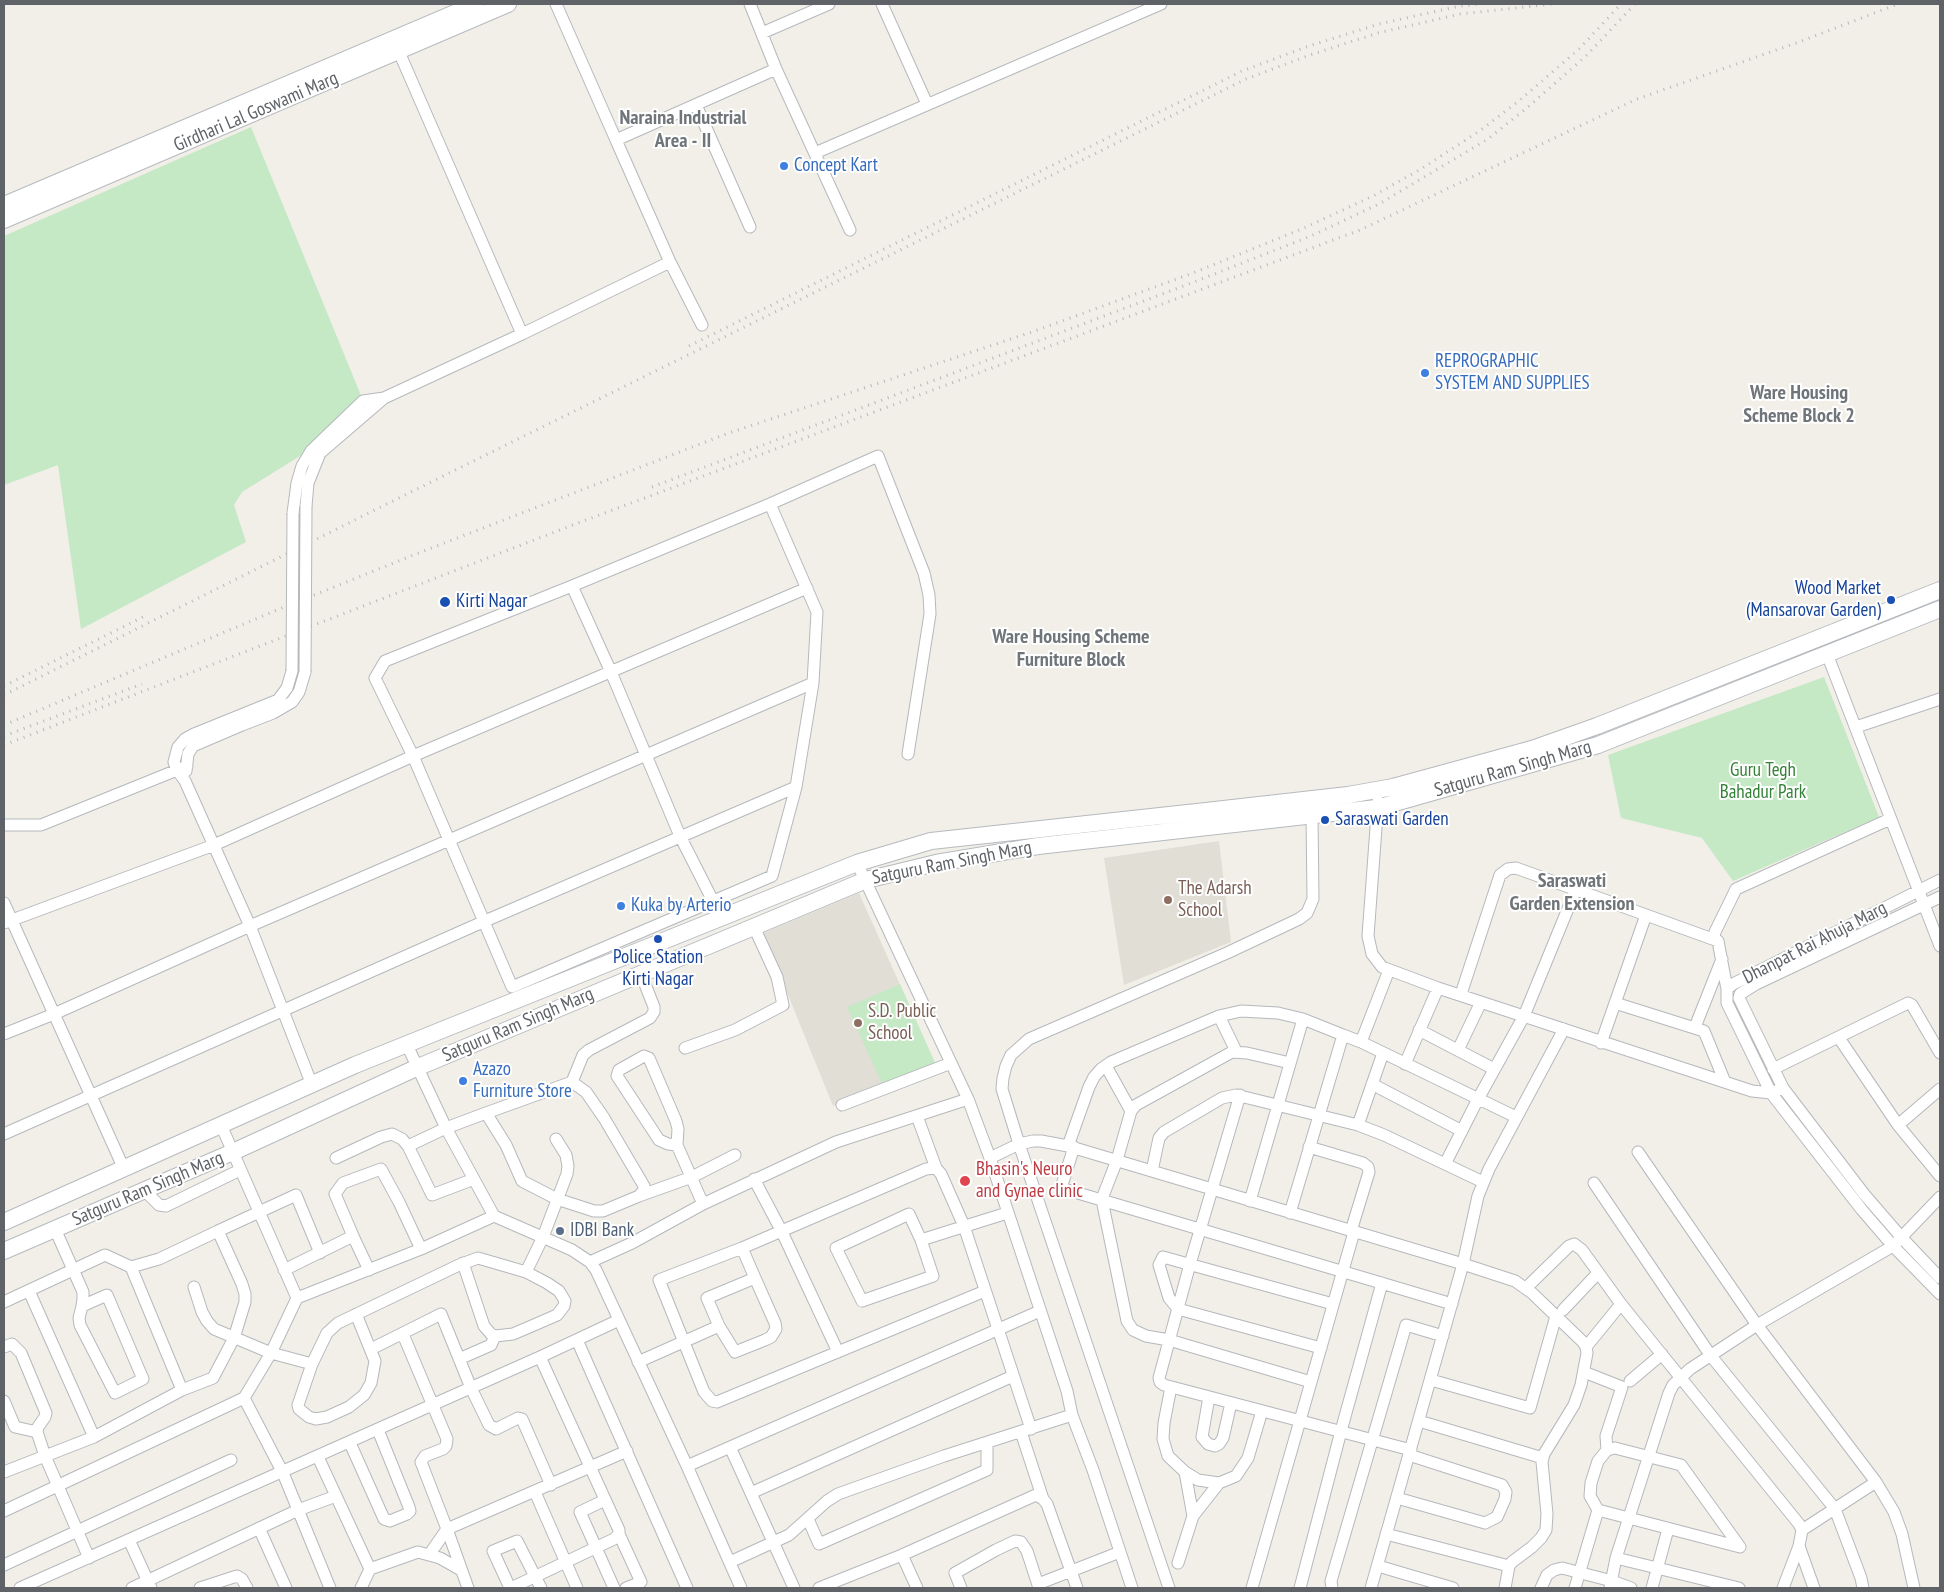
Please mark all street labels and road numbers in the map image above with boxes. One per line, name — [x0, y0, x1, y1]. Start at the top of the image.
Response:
street label: Girdhari Lal Goswami Marg — [170, 67, 342, 157]
street label: Satguru Ram Singh Marg — [1432, 736, 1594, 802]
street label: Satguru Ram Singh Marg — [870, 836, 1034, 890]
street label: Dhanpat Rai Ahuja Marg — [1739, 897, 1891, 989]
street label: Satguru Ram Singh Marg — [439, 983, 597, 1067]
street label: Satguru Ram Singh Marg — [69, 1147, 227, 1231]

